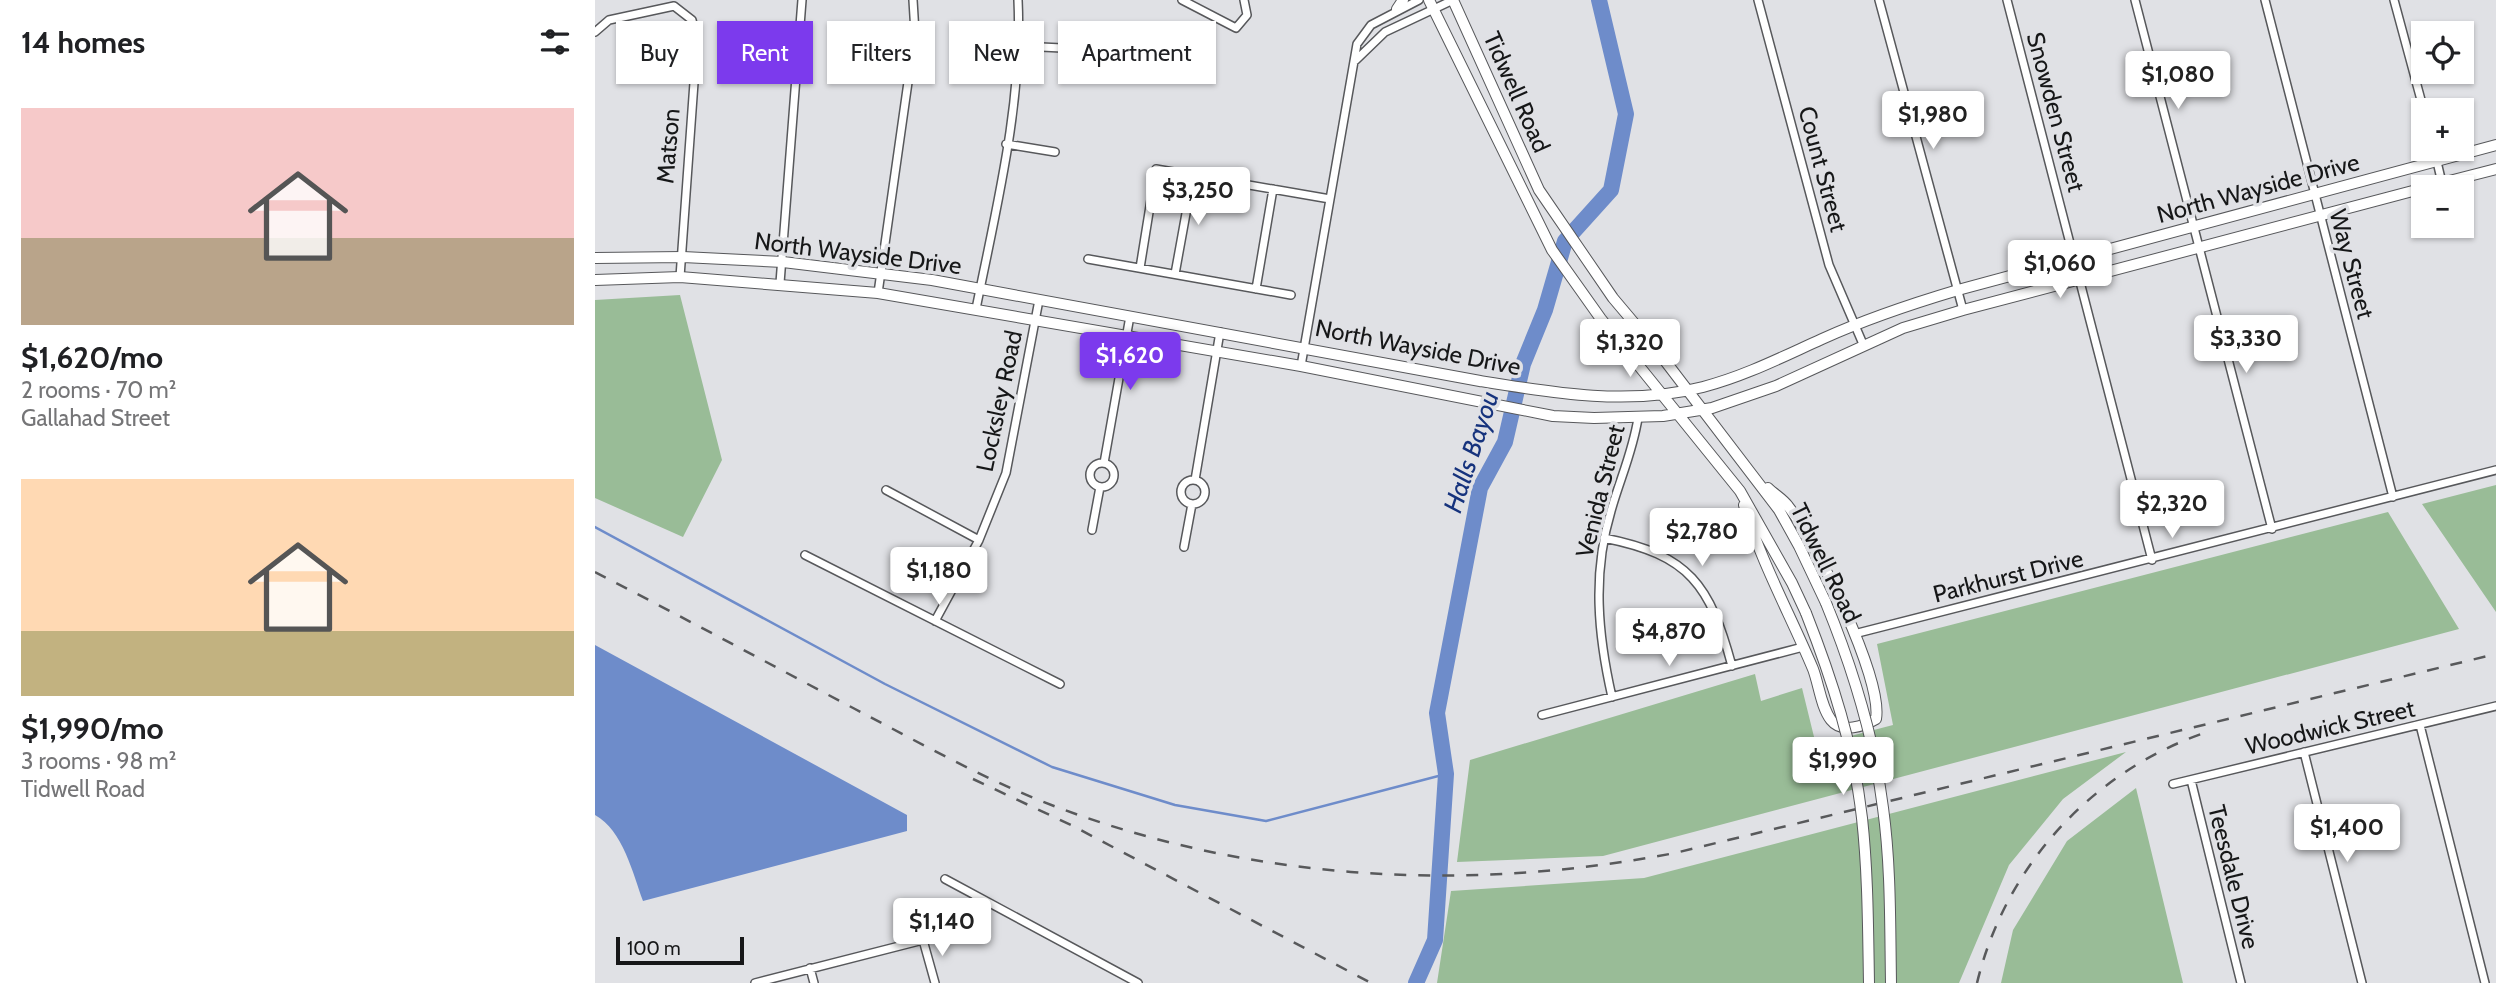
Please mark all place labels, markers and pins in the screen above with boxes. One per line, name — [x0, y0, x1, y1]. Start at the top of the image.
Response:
pin: $1,080 — [2121, 52, 2235, 111]
pin: $1,980 — [1876, 92, 1990, 151]
pin: $3,250 — [1141, 168, 1255, 227]
pin: $1,060 — [2003, 240, 2117, 300]
pin: $3,330 — [2189, 316, 2303, 375]
pin: $1,320 — [1573, 320, 1687, 379]
pin: $1,620 — [1073, 332, 1187, 392]
pin: $2,320 — [2115, 480, 2229, 540]
pin: $2,780 — [1645, 508, 1759, 568]
pin: $1,180 — [882, 548, 996, 607]
pin: $4,870 — [1612, 608, 1726, 668]
pin: $1,990 — [1786, 738, 1900, 797]
pin: $1,400 — [2290, 804, 2404, 864]
pin: $1,140 — [885, 898, 999, 958]

